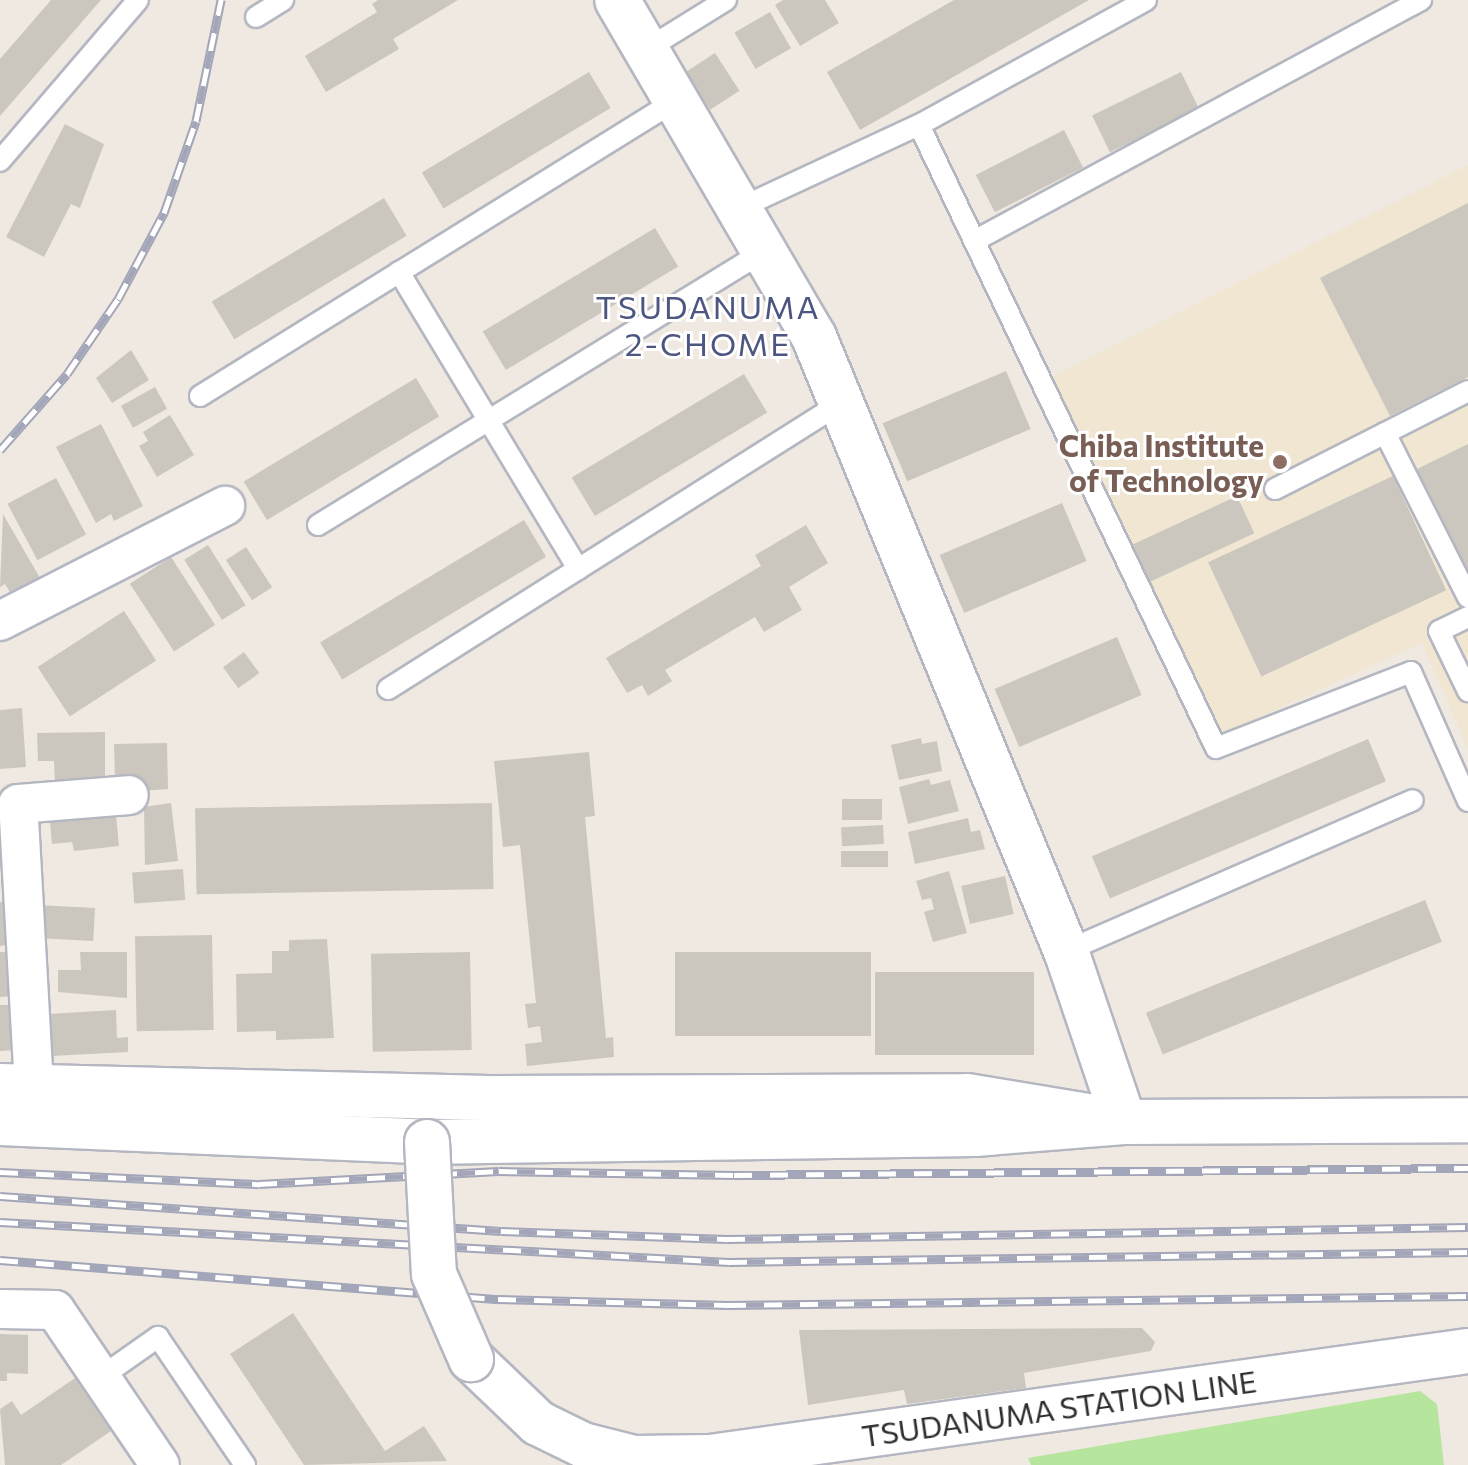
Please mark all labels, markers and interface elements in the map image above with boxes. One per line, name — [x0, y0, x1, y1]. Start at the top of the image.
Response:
district label: TSUDANUMA 2-CHOME — [595, 288, 821, 363]
place label: Chiba Institute of Technology — [1059, 427, 1264, 498]
marker: Chiba Institute of Technology — [1271, 453, 1289, 471]
street label: TSUDANUMA STATION LINE — [859, 1362, 1259, 1454]

